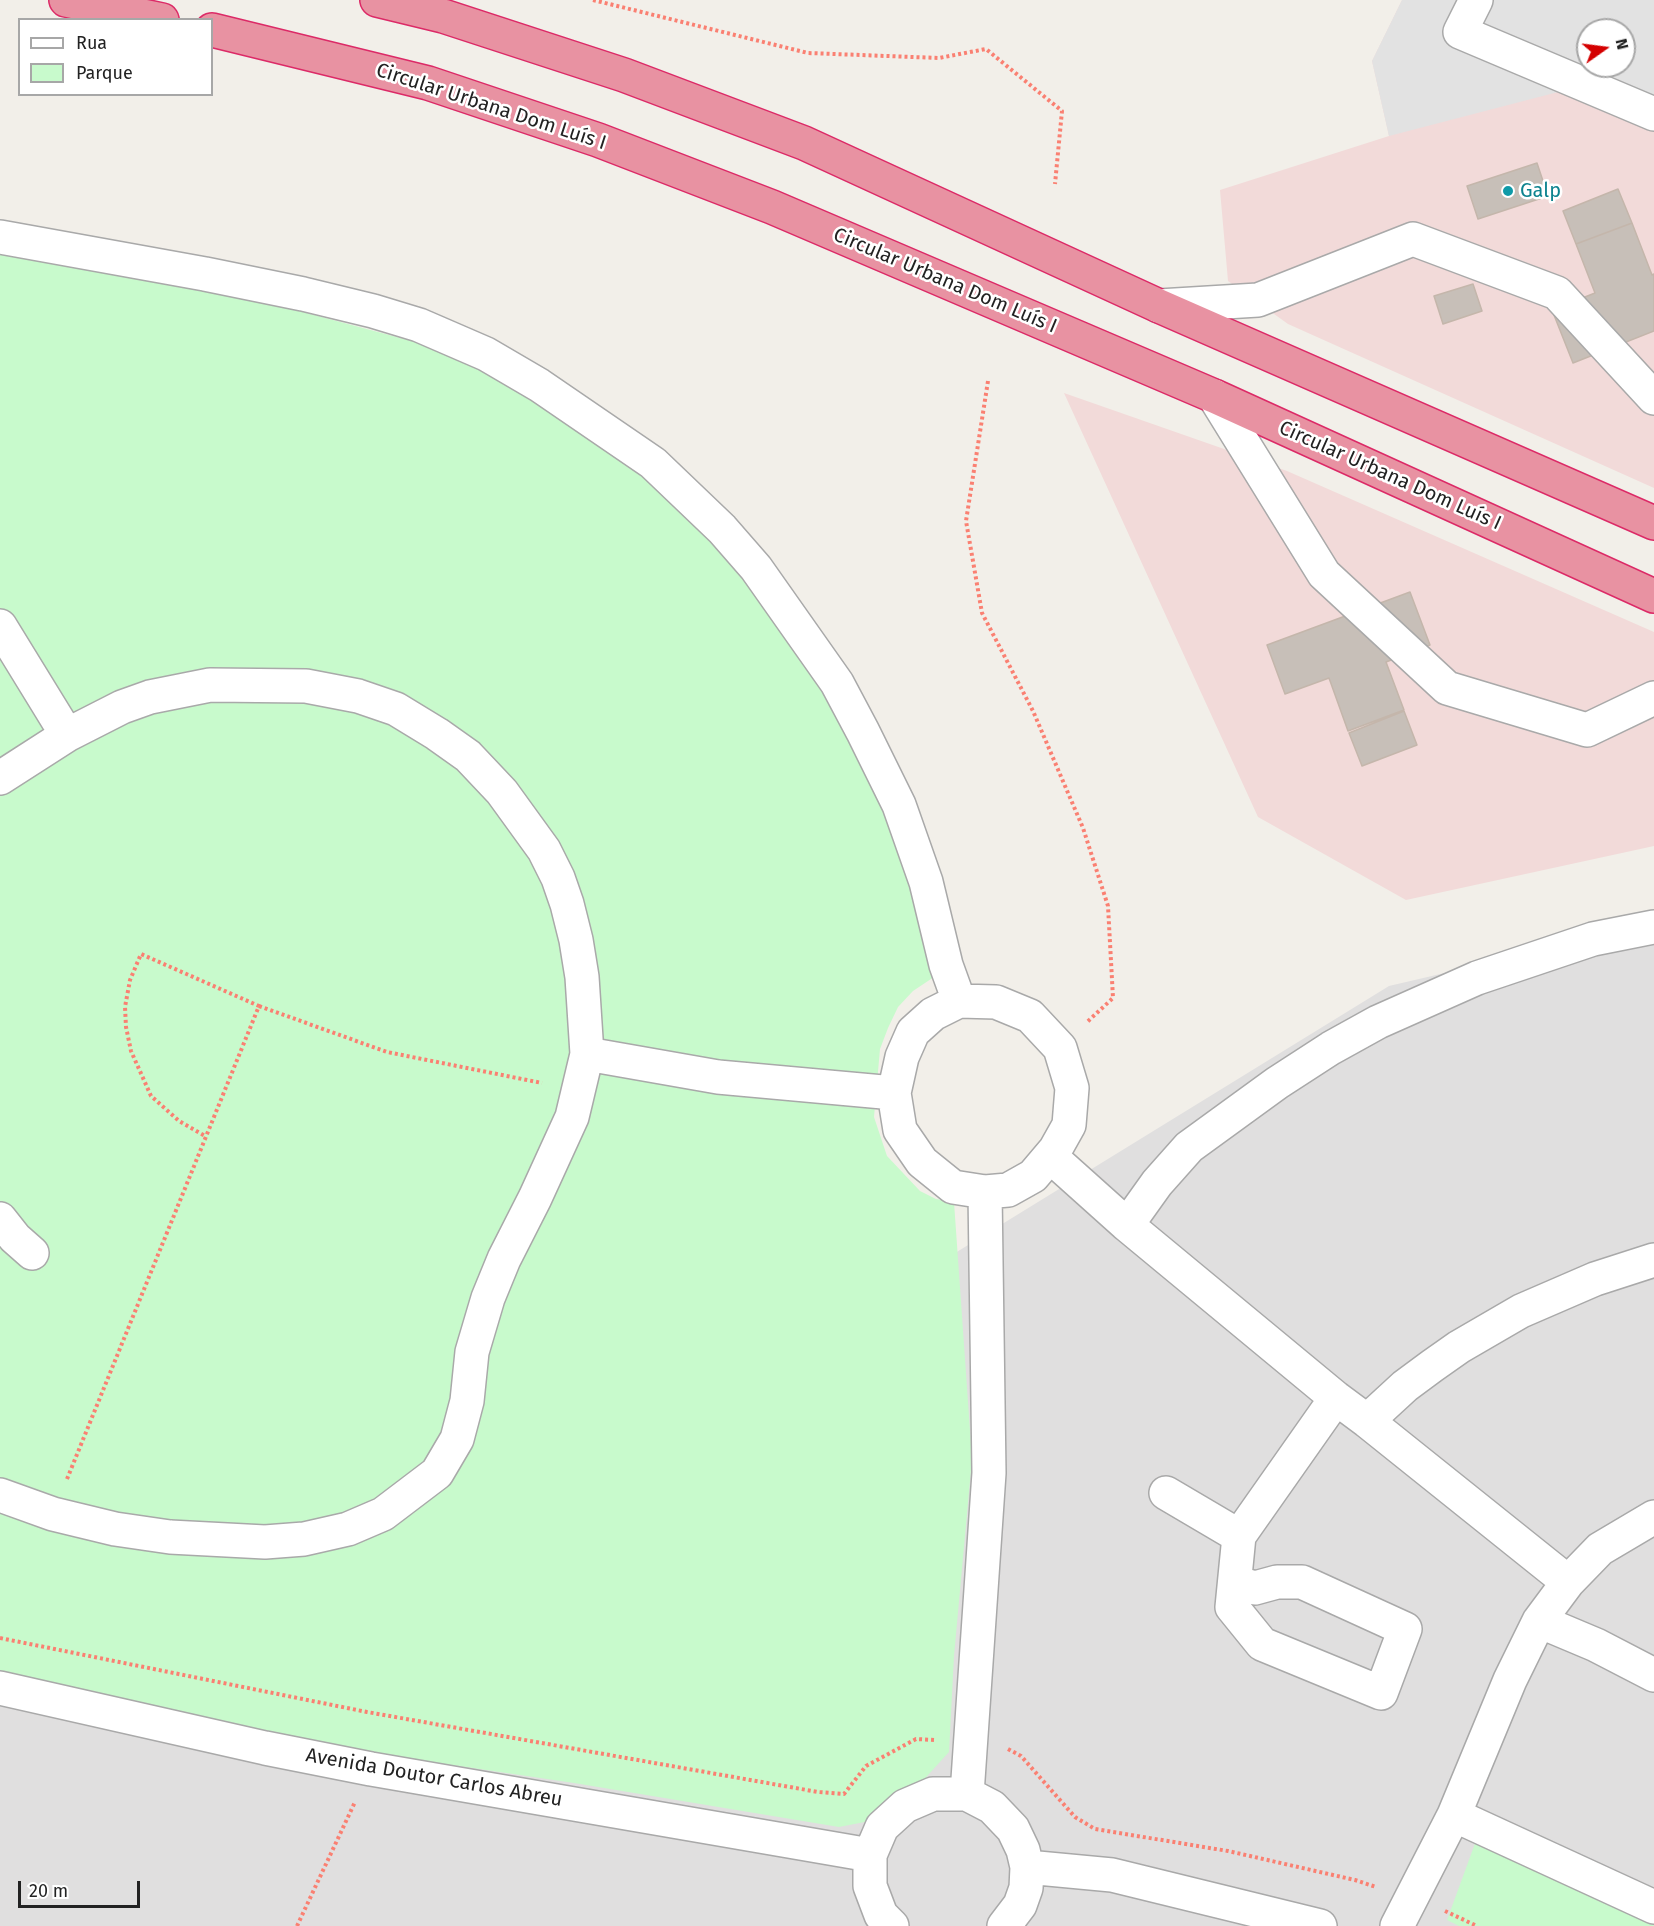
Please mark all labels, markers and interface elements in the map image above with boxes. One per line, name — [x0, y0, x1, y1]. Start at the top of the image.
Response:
legend — [18, 18, 213, 96]
north arrow — [1576, 18, 1636, 78]
text: Rua — [76, 32, 107, 54]
text: N — [1612, 37, 1633, 51]
street label: Circular Urbana Dom Luís I — [373, 58, 609, 156]
text: Parque — [76, 62, 133, 84]
place label: Galp — [1520, 179, 1561, 203]
marker: Galp — [1501, 184, 1515, 198]
street label: Circular Urbana Dom Luís I — [830, 223, 1060, 339]
street label: Circular Urbana Dom Luís I — [1275, 416, 1505, 536]
street label: Avenida Doutor Carlos Abreu — [304, 1744, 564, 1812]
scale bar — [21, 1869, 142, 1907]
text: 20 m — [29, 1880, 68, 1902]

